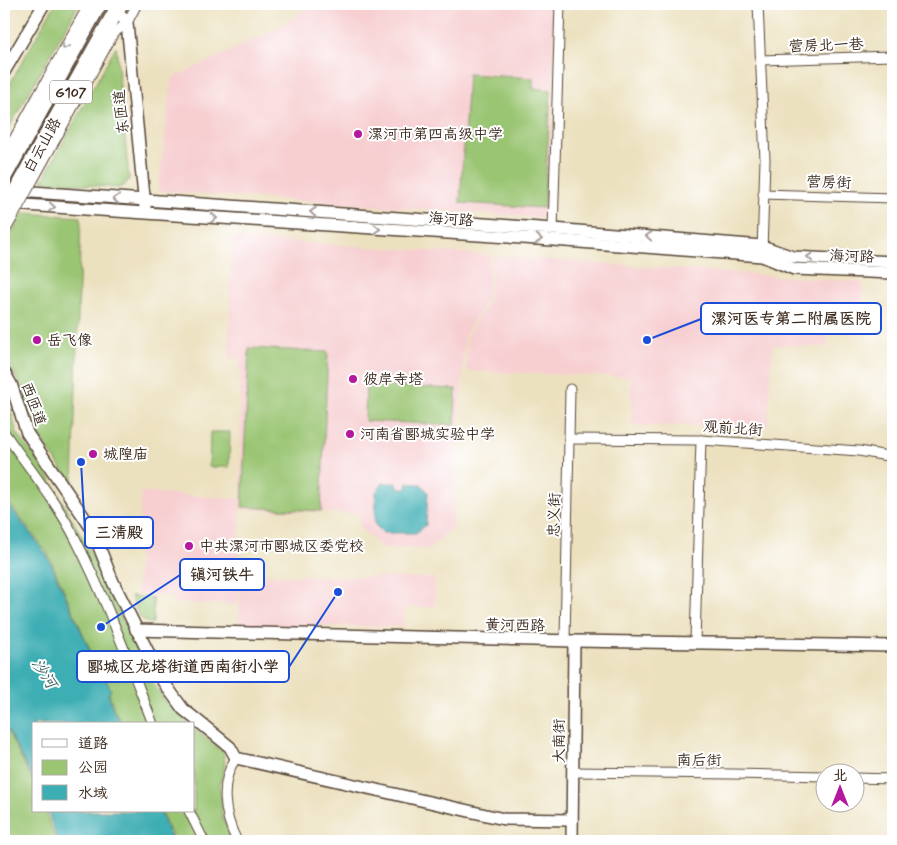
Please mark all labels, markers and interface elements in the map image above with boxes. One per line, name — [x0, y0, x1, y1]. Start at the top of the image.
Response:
street label: 营房北一巷 — [788, 35, 864, 57]
one-way arrow — [62, 41, 72, 50]
road number: G107 — [50, 80, 92, 104]
street label: 东匝道 — [110, 88, 134, 135]
street label: 白云山路 — [20, 114, 66, 177]
place label: 漯河市第四高级中学 — [368, 125, 503, 145]
marker: 漯河市第四高级中学 — [352, 128, 364, 140]
street label: 营房街 — [806, 172, 852, 194]
one-way arrow — [111, 193, 119, 204]
one-way arrow — [49, 201, 57, 212]
one-way arrow — [308, 207, 316, 218]
street label: 海河路 — [428, 208, 474, 232]
one-way arrow — [211, 213, 219, 224]
one-way arrow — [373, 223, 381, 234]
one-way arrow — [645, 231, 653, 242]
one-way arrow — [535, 234, 543, 245]
street label: 海河路 — [829, 246, 875, 268]
one-way arrow — [805, 252, 813, 263]
callout: 漯河医专第二附属医院 — [701, 303, 881, 334]
text: 漯河医专第二附属医院 — [711, 309, 871, 330]
place label: 岳飞像 — [47, 331, 92, 351]
marker: 岳飞像 — [31, 334, 43, 346]
place label: 彼岸寺塔 — [363, 370, 423, 390]
marker: 彼岸寺塔 — [347, 373, 359, 385]
street label: 西匝道 — [16, 380, 50, 429]
street label: 观前北街 — [702, 417, 764, 441]
place label: 河南省郾城实验中学 — [360, 425, 495, 445]
marker: 河南省郾城实验中学 — [344, 428, 356, 440]
place label: 城隍庙 — [103, 445, 148, 465]
marker: 城隍庙 — [87, 448, 99, 460]
street label: 忠义街 — [545, 492, 565, 538]
callout: 三清殿 — [85, 517, 153, 548]
text: 三清殿 — [95, 523, 143, 544]
place label: 中共漯河市郾城区委党校 — [199, 537, 364, 557]
marker: 中共漯河市郾城区委党校 — [183, 540, 195, 552]
callout: 镇河铁牛 — [180, 559, 264, 590]
text: 镇河铁牛 — [190, 565, 254, 586]
street label: 黄河西路 — [485, 615, 545, 637]
callout: 郾城区龙塔街道西南街小学 — [77, 651, 289, 682]
water label: 沙河 — [26, 655, 63, 695]
text: 郾城区龙塔街道西南街小学 — [87, 657, 279, 678]
street label: 大南街 — [550, 718, 570, 764]
legend — [32, 722, 195, 812]
text: 道路 — [78, 734, 108, 754]
street label: 南后街 — [676, 751, 722, 771]
text: 公园 — [78, 758, 108, 778]
north arrow — [814, 762, 864, 812]
text: 北 — [833, 767, 847, 785]
text: 水域 — [78, 784, 108, 804]

